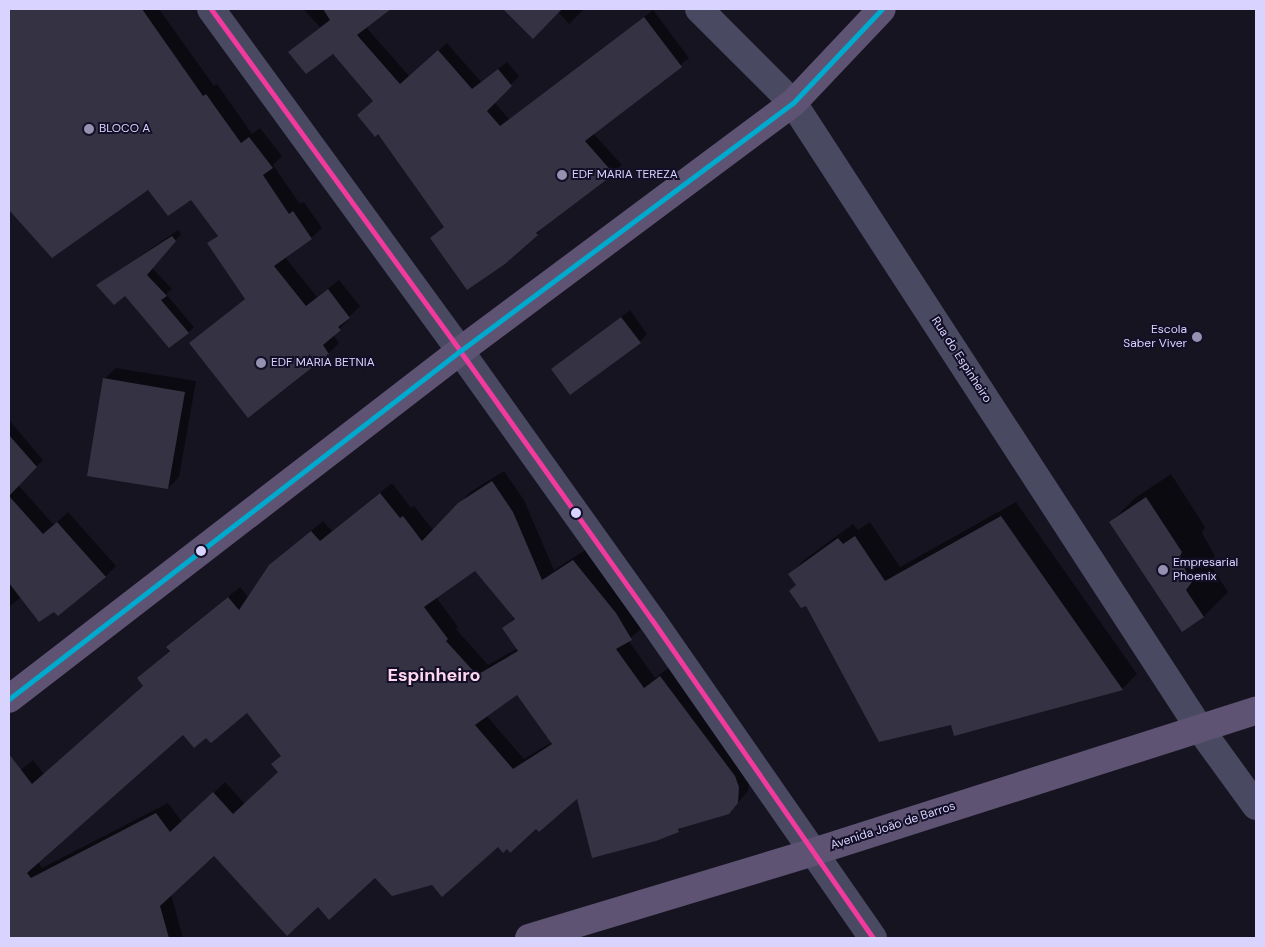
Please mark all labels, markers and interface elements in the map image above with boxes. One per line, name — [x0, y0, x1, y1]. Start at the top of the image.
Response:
place label: BLOCO A — [99, 122, 150, 136]
marker: BLOCO A — [83, 123, 95, 135]
place label: EDF MARIA TEREZA — [572, 168, 678, 182]
marker: EDF MARIA TEREZA — [556, 169, 568, 181]
street label: Rua do Espinheiro — [928, 314, 994, 406]
place label: Escola Saber Viver — [1123, 323, 1187, 351]
marker: Escola Saber Viver — [1191, 331, 1203, 343]
place label: EDF MARIA BETNIA — [271, 356, 375, 370]
marker: EDF MARIA BETNIA — [255, 357, 267, 369]
unlabelled marker — [571, 508, 581, 518]
unlabelled marker — [196, 546, 206, 556]
place label: Empresarial Phoenix — [1173, 556, 1238, 584]
marker: Empresarial Phoenix — [1157, 564, 1169, 576]
district label: Espinheiro — [388, 664, 480, 686]
street label: Avenida João de Barros — [829, 799, 957, 853]

